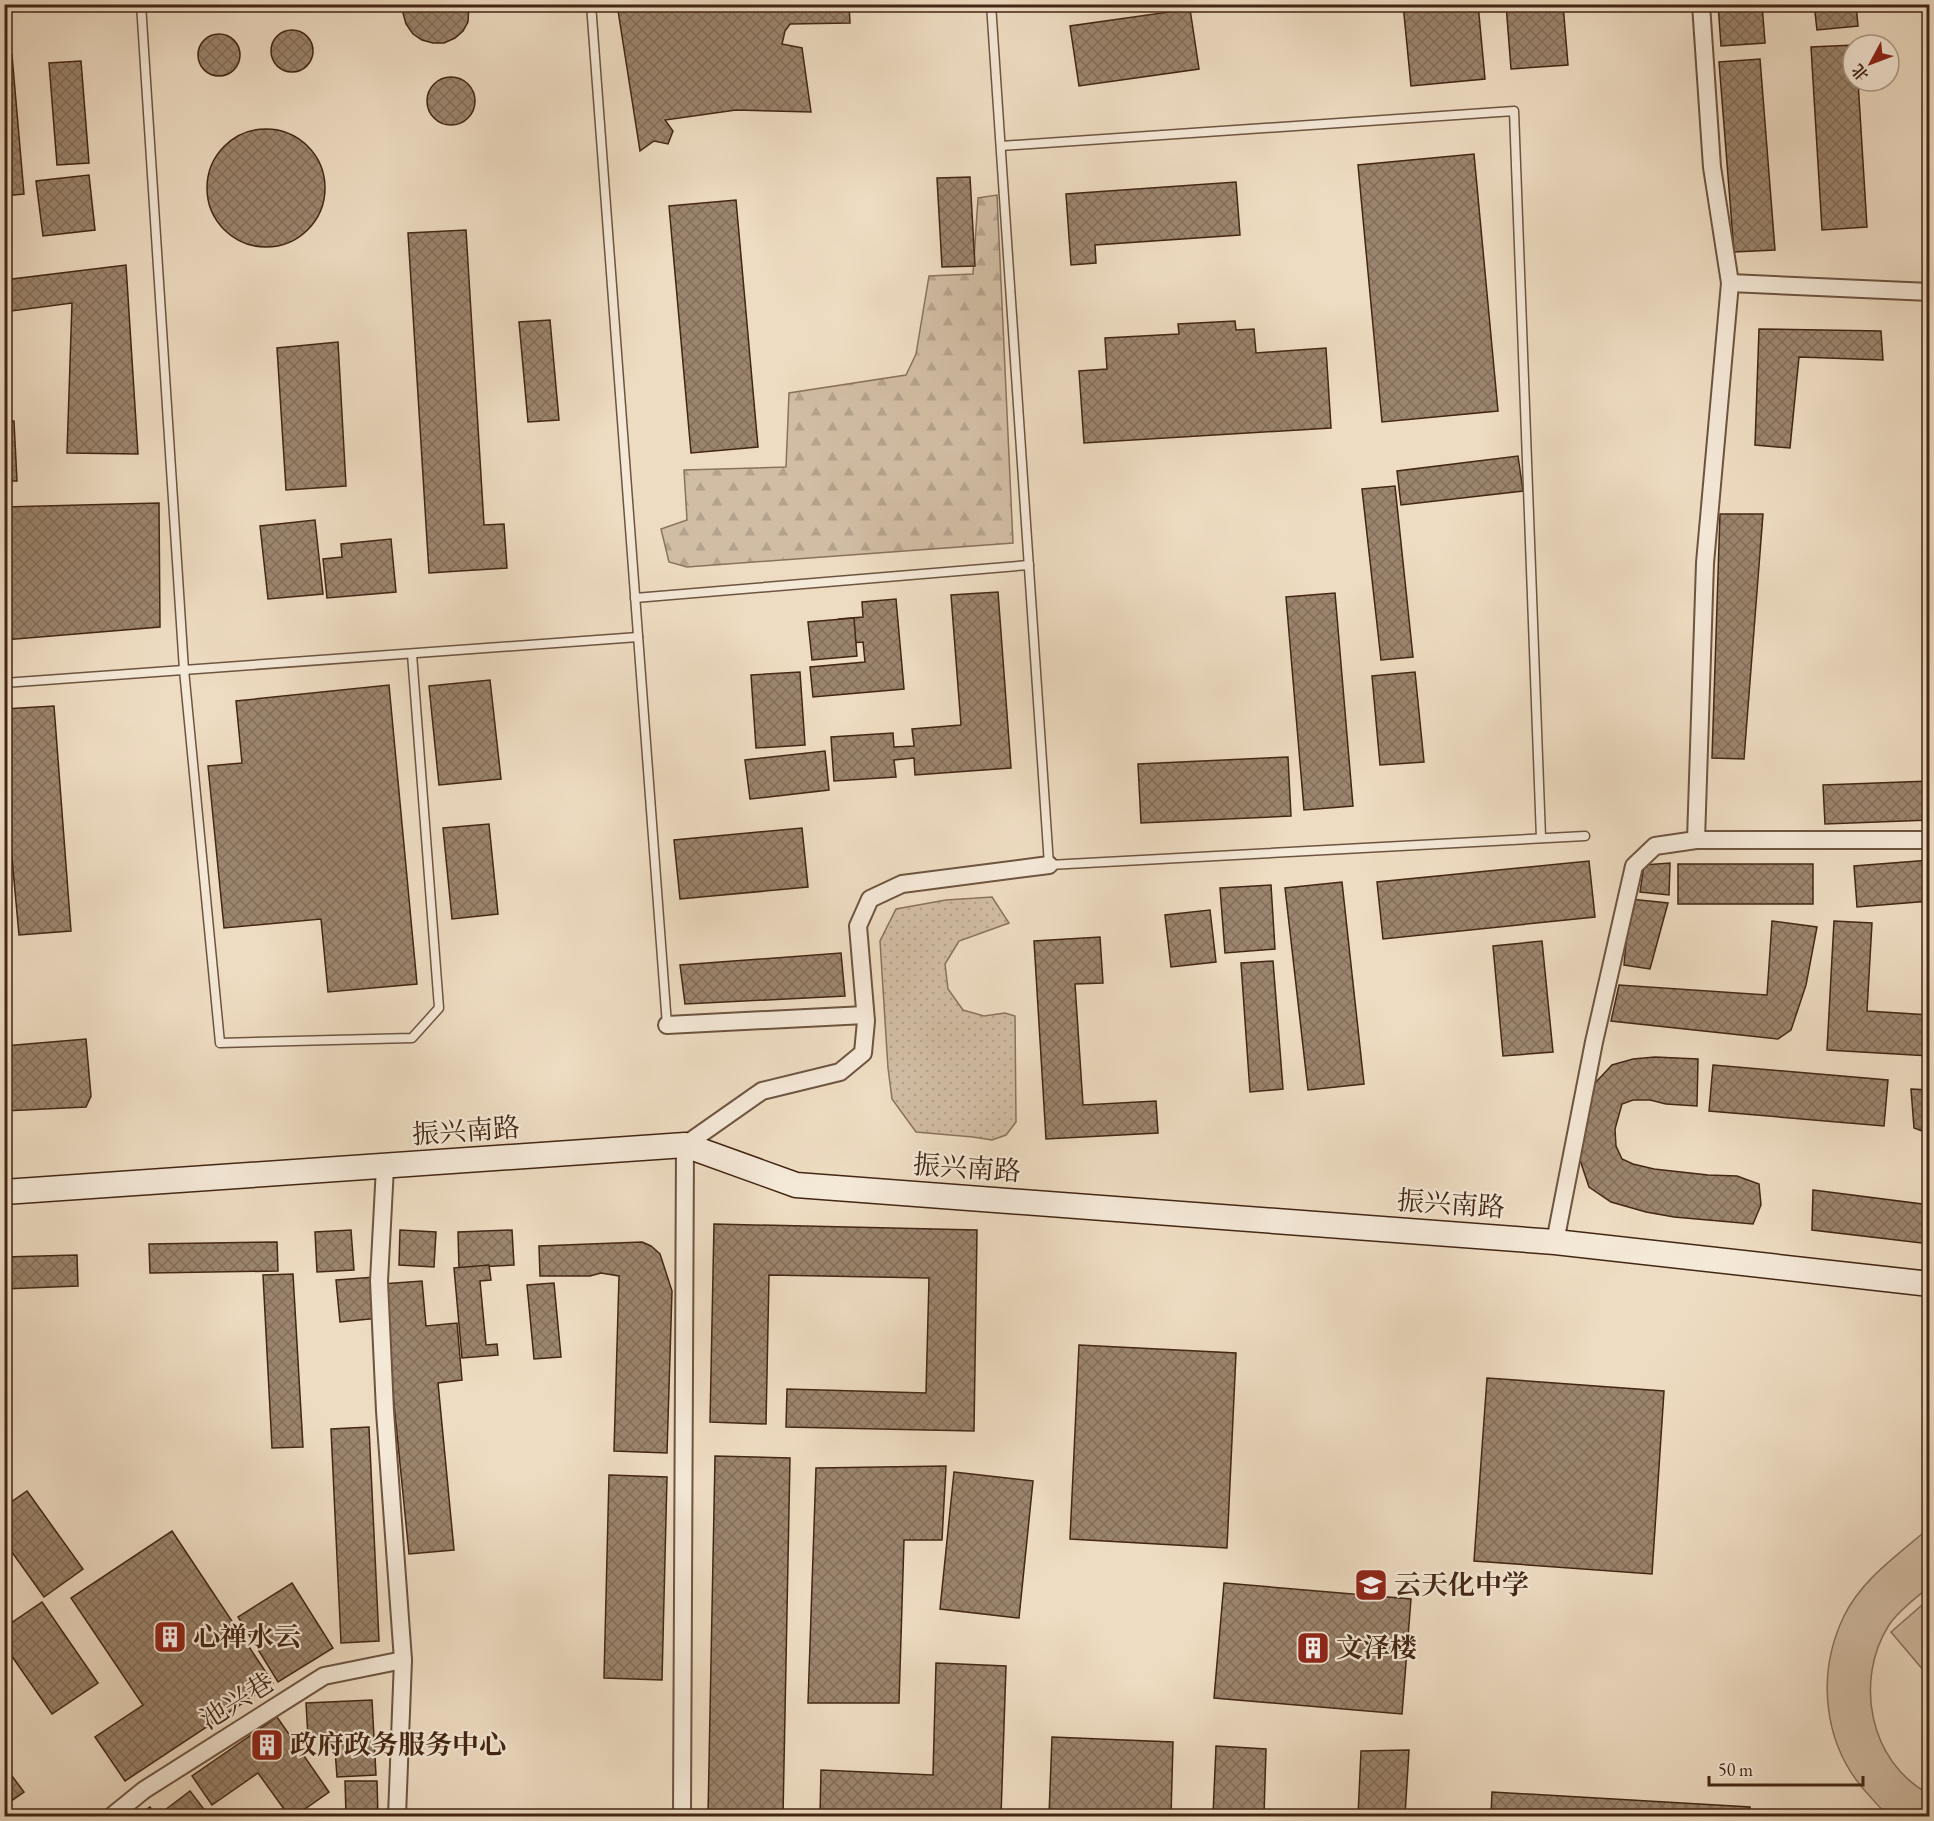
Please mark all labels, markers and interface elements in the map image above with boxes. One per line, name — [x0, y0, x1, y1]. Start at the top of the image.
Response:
north arrow — [1841, 33, 1901, 93]
text: 北 — [1847, 60, 1873, 85]
street label: 振兴南路 — [411, 1109, 521, 1152]
street label: 振兴南路 — [912, 1146, 1022, 1189]
street label: 振兴南路 — [1396, 1182, 1506, 1225]
school or university icon: 云天化中学 — [1353, 1567, 1389, 1603]
place label: 云天化中学 — [1394, 1567, 1529, 1602]
building icon: 心禅水云 — [152, 1619, 188, 1655]
place label: 心禅水云 — [193, 1619, 301, 1654]
building icon: 文泽楼 — [1295, 1630, 1331, 1666]
place label: 文泽楼 — [1336, 1630, 1417, 1665]
street label: 池兴巷 — [193, 1664, 280, 1737]
building icon: 政府政务服务中心 — [249, 1727, 285, 1763]
place label: 政府政务服务中心 — [290, 1727, 506, 1762]
scale bar — [1709, 1749, 1864, 1787]
text: 50 m — [1718, 1758, 1753, 1781]

